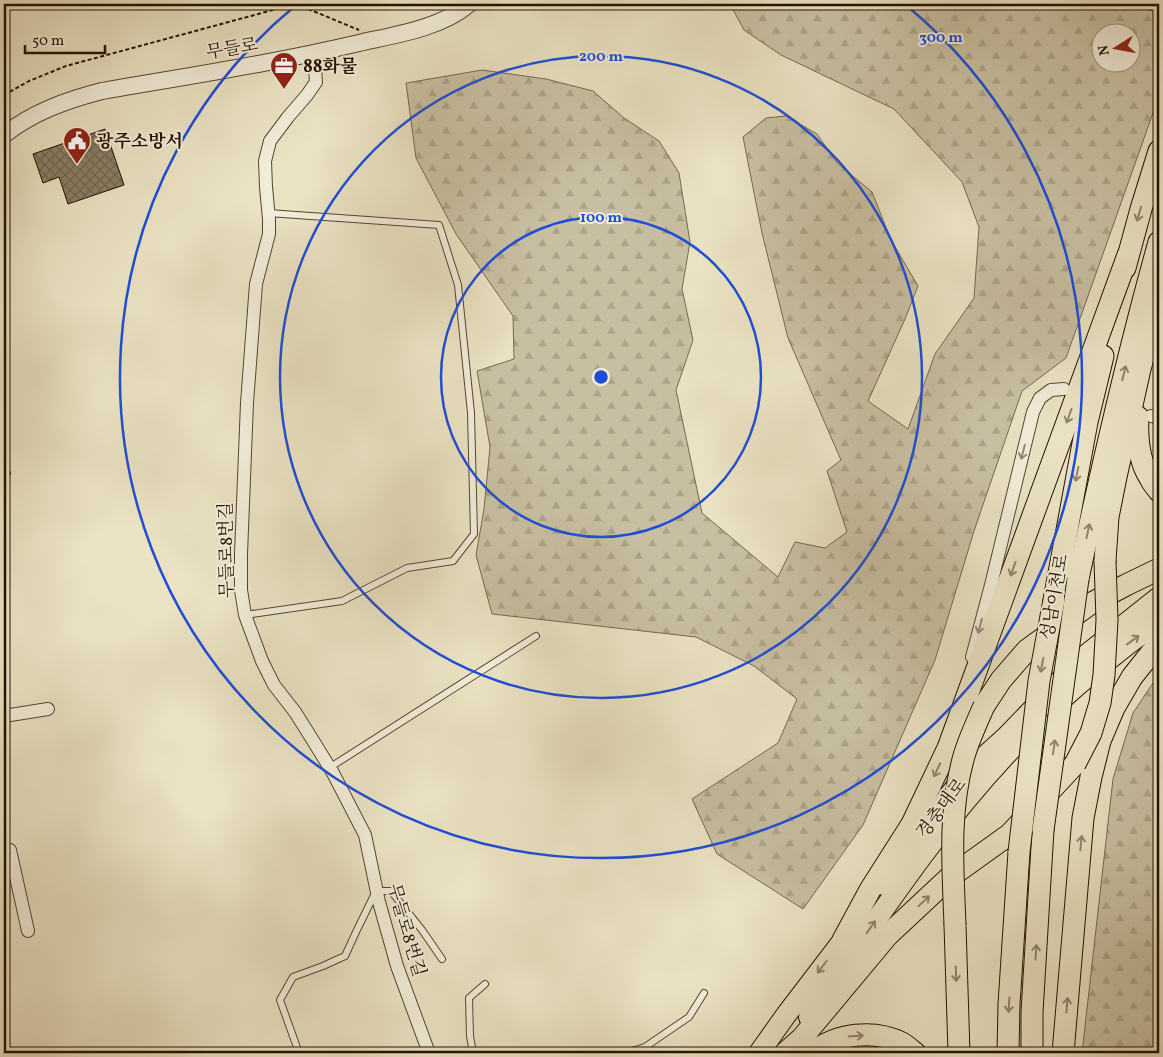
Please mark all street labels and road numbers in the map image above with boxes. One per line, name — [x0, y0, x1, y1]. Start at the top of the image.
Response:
street label: 무들로 — [204, 33, 260, 66]
street label: 무들로8번길 — [214, 502, 241, 598]
street label: 성남이천로 — [1036, 552, 1075, 642]
street label: 경충대로 — [911, 774, 973, 844]
street label: 무들로8번길 — [380, 881, 431, 980]

